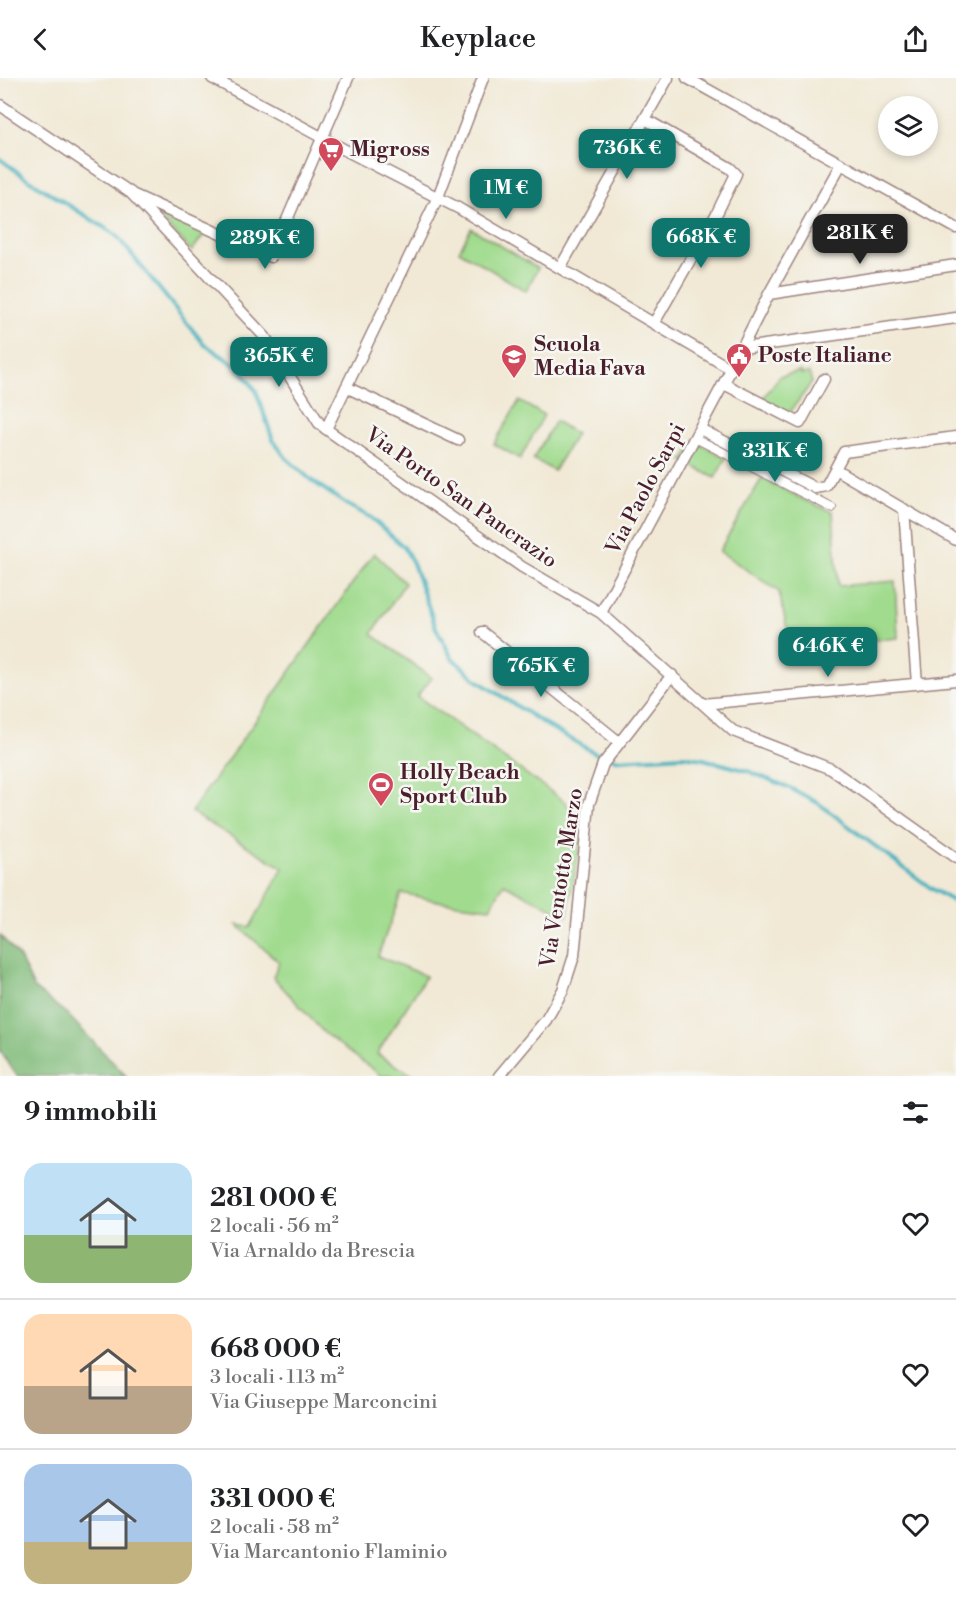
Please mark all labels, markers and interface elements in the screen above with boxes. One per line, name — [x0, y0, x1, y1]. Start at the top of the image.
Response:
text: Keyplace — [420, 22, 536, 56]
icon: back — [24, 23, 57, 56]
icon: share — [899, 23, 932, 56]
map controls — [878, 96, 938, 156]
button: layers — [878, 96, 938, 156]
pin: 736K € — [578, 129, 676, 180]
supermarket icon: Migross — [316, 135, 346, 173]
text: 736K € — [593, 136, 661, 161]
place label: Migross — [350, 137, 430, 163]
pin: 1M € — [470, 169, 542, 220]
text: 1M € — [484, 176, 528, 201]
pin: 281K € — [811, 214, 909, 265]
pin: 668K € — [652, 218, 750, 269]
pin: 289K € — [216, 219, 314, 270]
text: 281K € — [827, 221, 893, 246]
text: 668K € — [666, 225, 736, 250]
text: 289K € — [230, 226, 300, 251]
place label: Scuola Media Fava — [534, 332, 646, 382]
pin: 365K € — [230, 337, 328, 388]
public building icon: Poste Italiane — [724, 341, 754, 379]
school or university icon: Scuola Media Fava — [499, 342, 529, 380]
place label: Poste Italiane — [758, 343, 892, 369]
text: 365K € — [244, 344, 314, 369]
street label: Via Paolo Sarpi — [600, 419, 692, 560]
street label: Via Porto San Pancrazio — [359, 421, 562, 574]
pin: 331K € — [726, 432, 824, 483]
text: 331K € — [742, 439, 808, 464]
pin: 646K € — [779, 627, 877, 678]
text: 646K € — [792, 634, 864, 659]
pin: 765K € — [492, 647, 590, 698]
text: 765K € — [507, 654, 575, 679]
place label: Holly Beach Sport Club — [400, 760, 520, 810]
sports icon: Holly Beach Sport Club — [366, 770, 396, 808]
street label: Via Ventotto Marzo — [535, 786, 589, 971]
text: 9 immobili — [24, 1096, 157, 1128]
icon: filters — [899, 1096, 932, 1129]
text: 281 000 € — [210, 1182, 337, 1214]
icon: home — [72, 1187, 144, 1259]
icon: heart — [899, 1207, 932, 1240]
text: 2 locali · 56 m² — [210, 1214, 339, 1239]
text: Via Arnaldo da Brescia — [210, 1239, 415, 1264]
text: 668 000 € — [210, 1333, 341, 1365]
icon: home — [72, 1338, 144, 1410]
icon: heart — [899, 1358, 932, 1391]
text: 3 locali · 113 m² — [210, 1365, 344, 1390]
text: Via Giuseppe Marconcini — [210, 1390, 438, 1415]
text: 331 000 € — [210, 1483, 335, 1515]
icon: home — [72, 1488, 144, 1560]
icon: heart — [899, 1508, 932, 1541]
text: 2 locali · 58 m² — [210, 1515, 339, 1540]
text: Via Marcantonio Flaminio — [210, 1540, 447, 1565]

